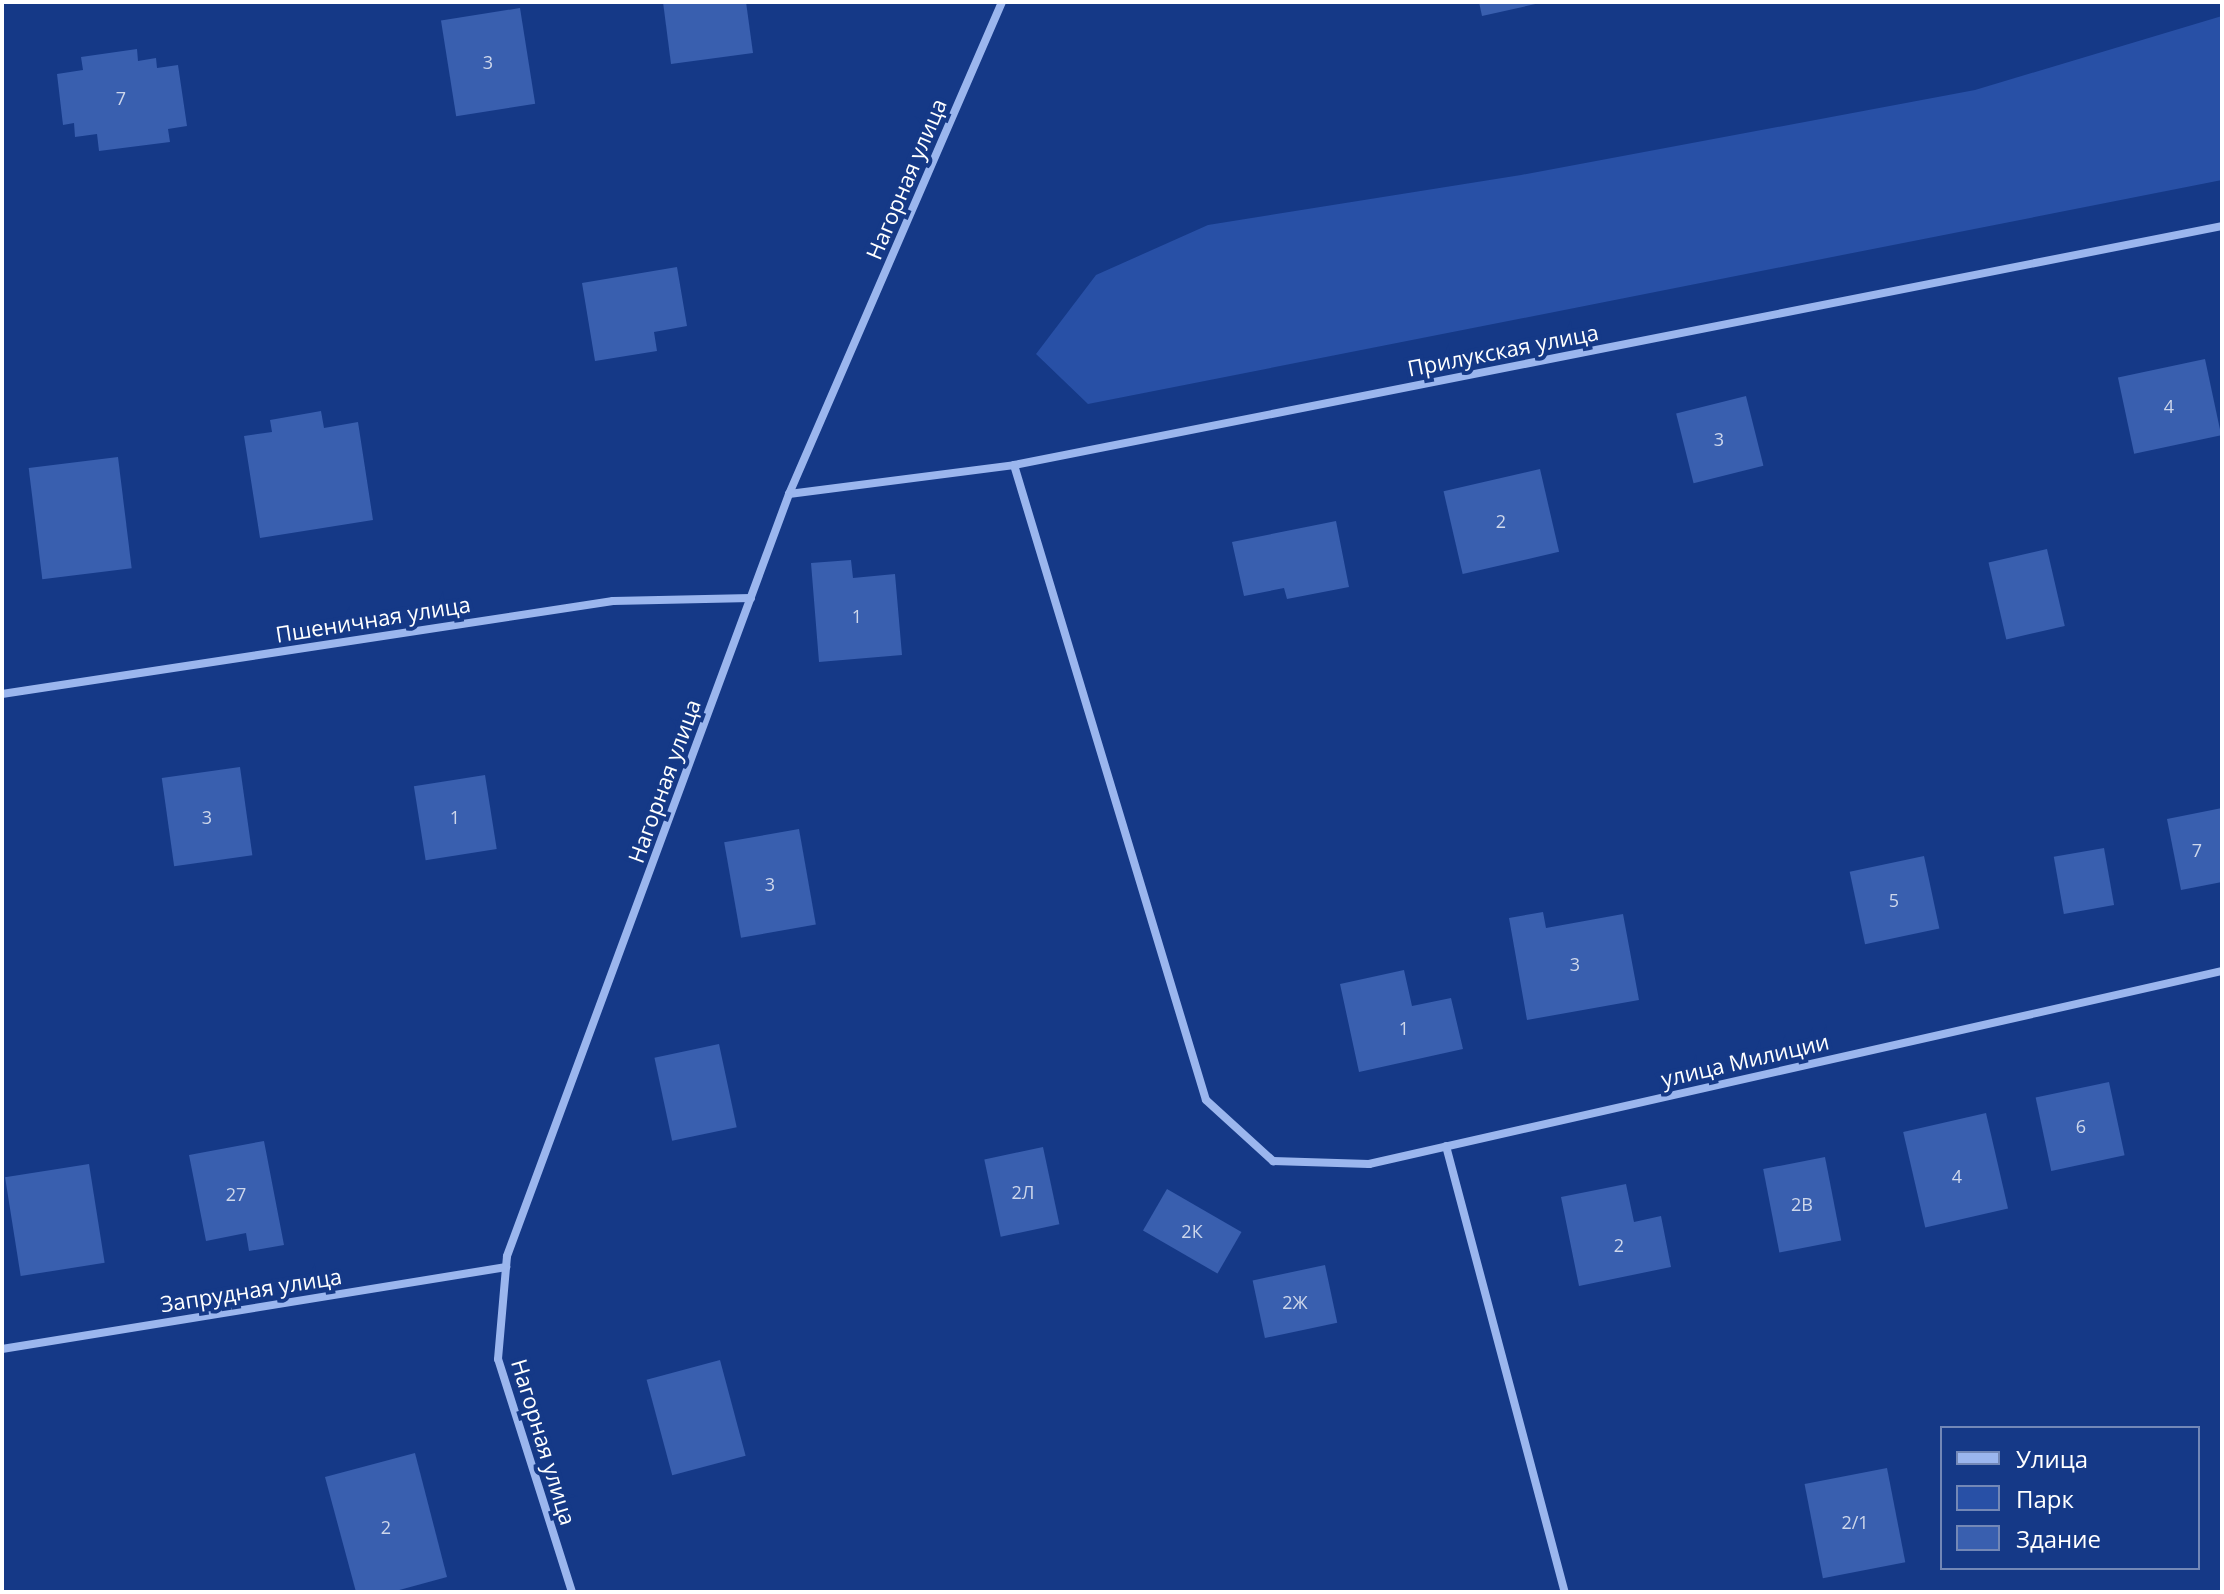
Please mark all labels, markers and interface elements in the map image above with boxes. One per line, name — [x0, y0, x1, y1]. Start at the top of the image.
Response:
house number: 3 — [483, 51, 493, 73]
house number: 7 — [116, 87, 126, 109]
street label: Нагорная улица — [860, 95, 952, 263]
street label: Прилукская улица — [1405, 319, 1601, 381]
house number: 4 — [2164, 395, 2174, 417]
house number: 3 — [1714, 428, 1724, 450]
house number: 2 — [1496, 510, 1506, 532]
street label: Пшеничная улица — [274, 591, 472, 647]
house number: 1 — [852, 605, 862, 627]
street label: Нагорная улица — [622, 696, 706, 866]
house number: 3 — [202, 806, 212, 828]
house number: 1 — [450, 806, 460, 828]
house number: 7 — [2192, 839, 2202, 861]
house number: 3 — [765, 873, 775, 895]
house number: 5 — [1889, 889, 1899, 911]
house number: 3 — [1570, 953, 1580, 975]
house number: 1 — [1399, 1017, 1409, 1039]
street label: улица Милиции — [1659, 1028, 1831, 1092]
house number: 6 — [2076, 1115, 2086, 1137]
house number: 4 — [1952, 1165, 1962, 1187]
house number: 2Л — [1012, 1181, 1034, 1203]
house number: 27 — [226, 1183, 246, 1205]
house number: 2В — [1791, 1193, 1813, 1215]
house number: 2К — [1181, 1220, 1203, 1242]
house number: 2 — [1614, 1234, 1624, 1256]
street label: Запрудная улица — [158, 1263, 344, 1317]
house number: 2Ж — [1282, 1291, 1308, 1313]
street label: Нагорная улица — [506, 1356, 582, 1528]
legend — [1940, 1426, 2200, 1570]
text: Улица — [2016, 1442, 2088, 1475]
text: Парк — [2016, 1482, 2074, 1515]
house number: 2/1 — [1841, 1511, 1869, 1533]
house number: 2 — [381, 1516, 391, 1538]
text: Здание — [2016, 1522, 2101, 1555]

